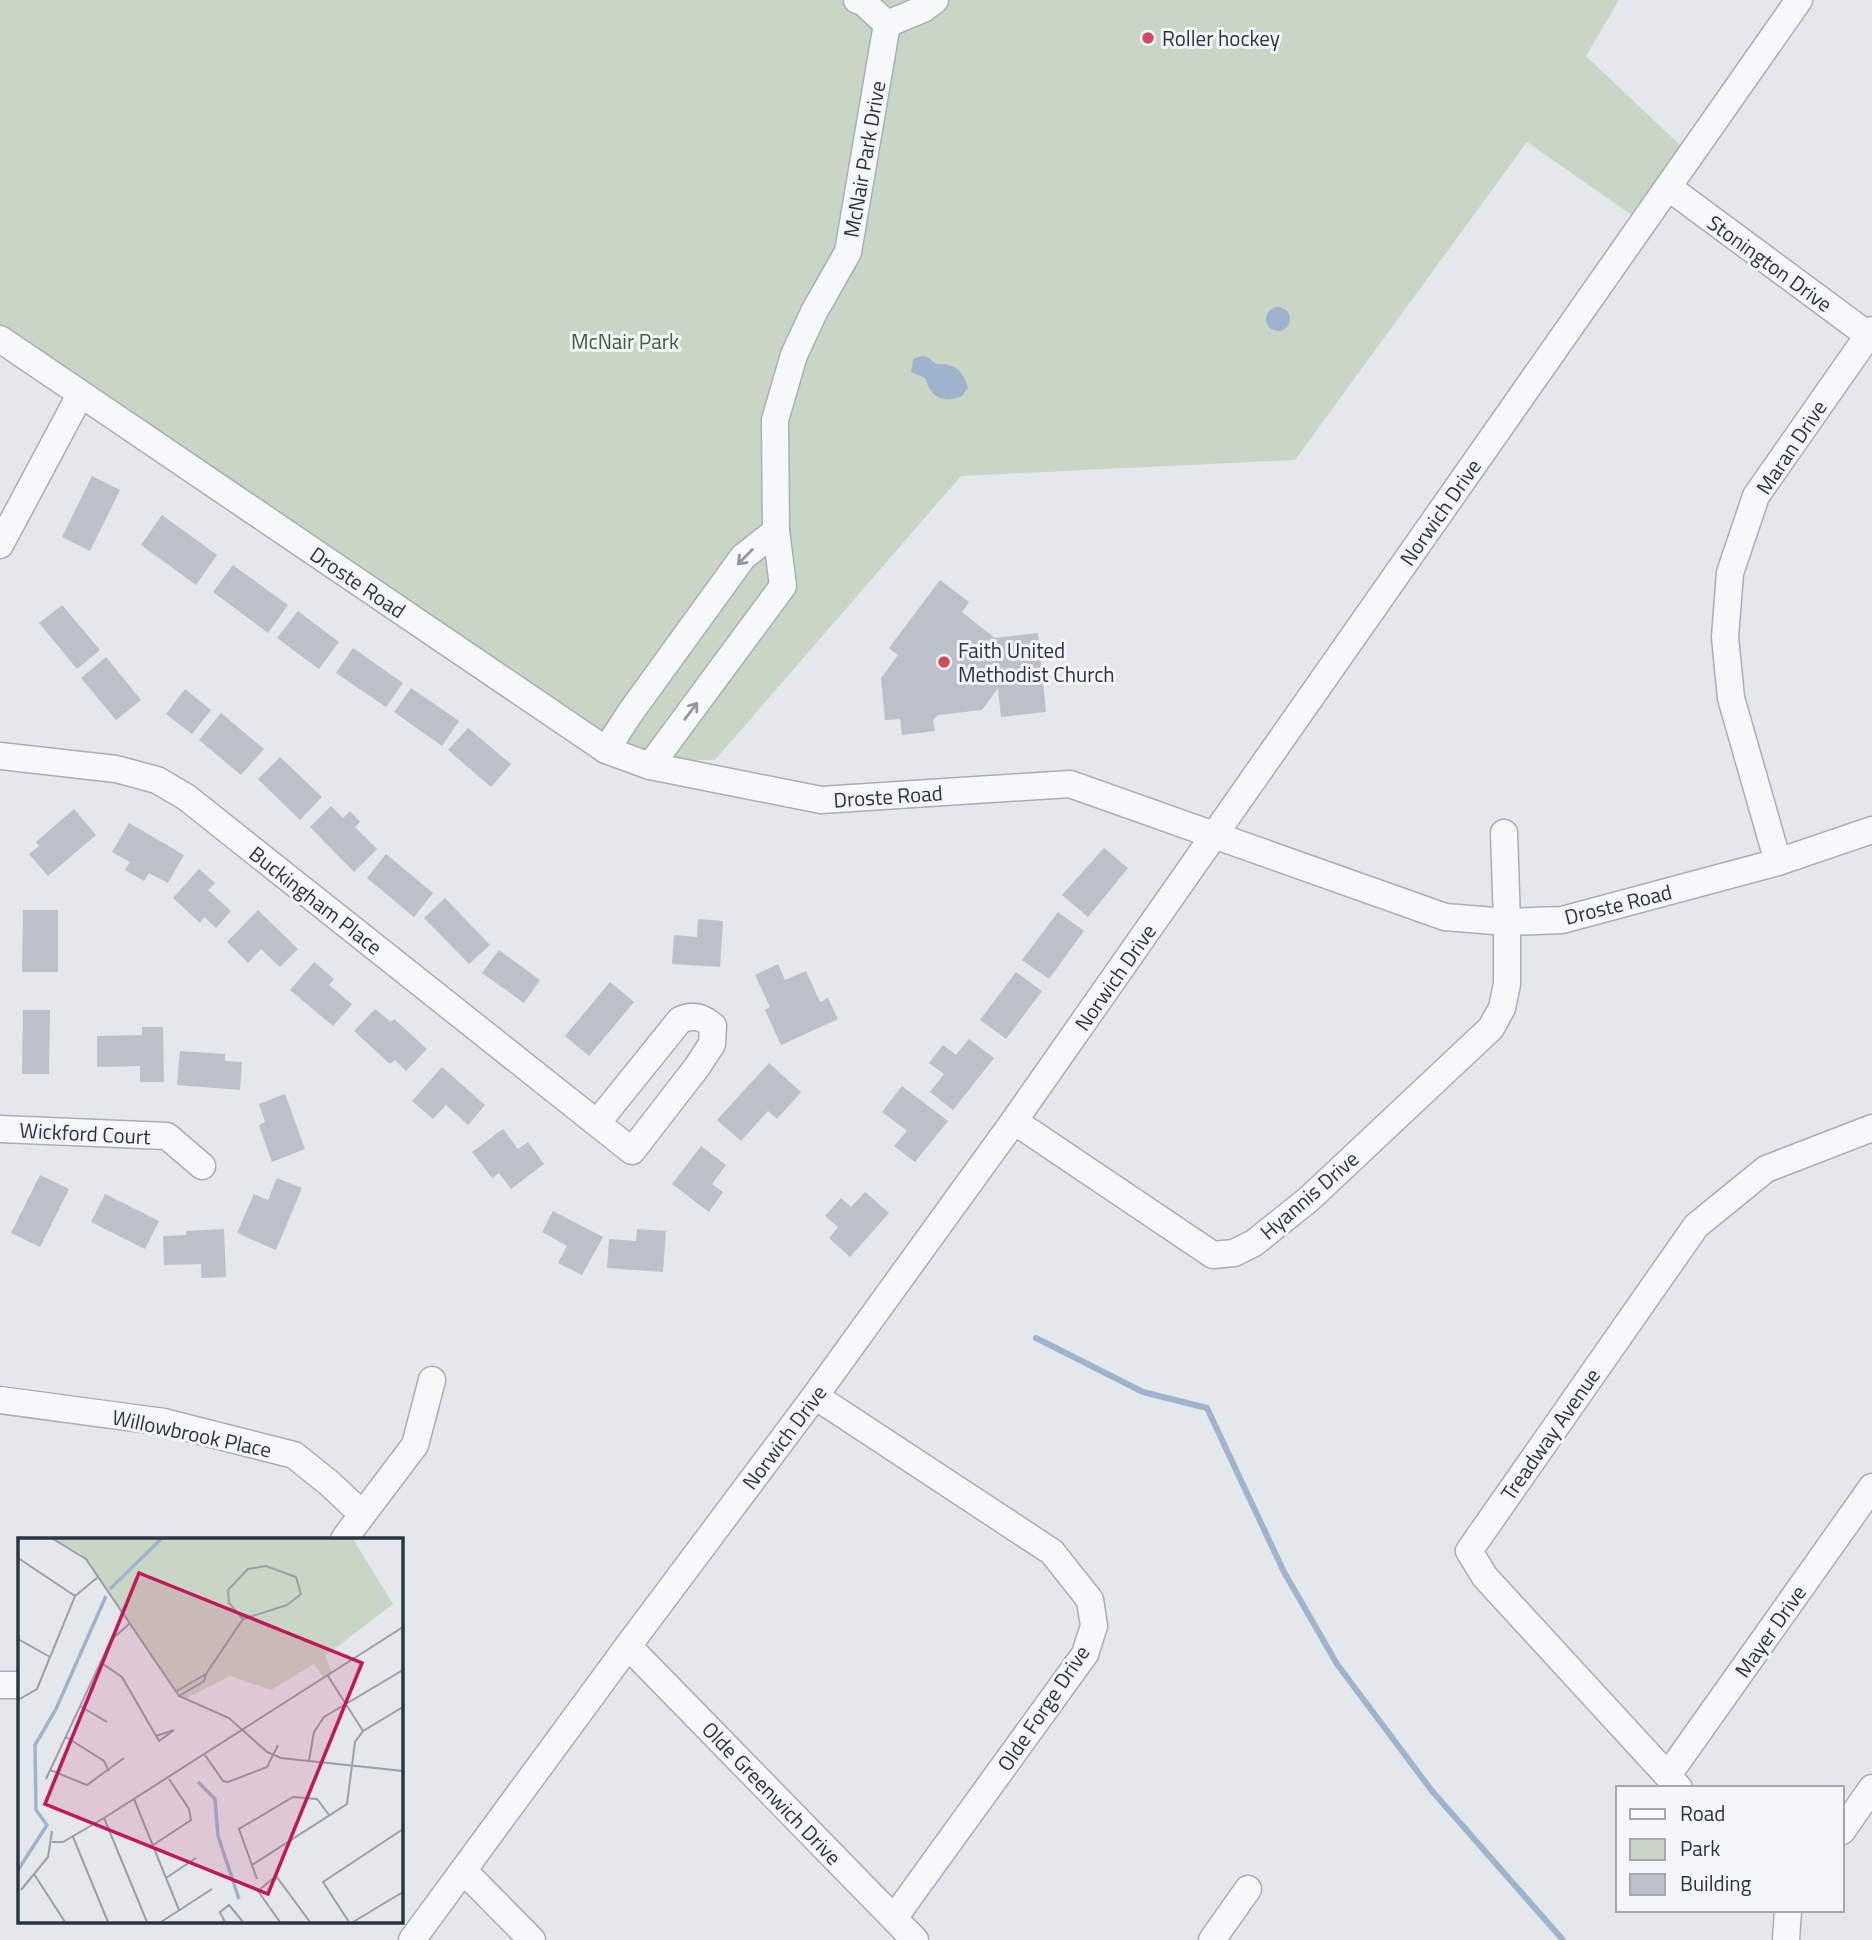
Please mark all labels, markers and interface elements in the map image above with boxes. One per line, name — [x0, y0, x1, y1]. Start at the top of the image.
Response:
place label: Roller hockey — [1162, 22, 1280, 54]
marker: Roller hockey — [1140, 30, 1156, 46]
street label: McNair Park Drive — [834, 78, 894, 240]
street label: Stonington Drive — [1701, 207, 1839, 319]
park label: McNair Park — [571, 325, 679, 357]
street label: Maran Drive — [1748, 393, 1834, 501]
street label: Norwich Drive — [1391, 452, 1489, 572]
street label: Droste Road — [304, 538, 412, 626]
one-way arrow — [736, 549, 753, 566]
place label: Faith United Methodist Church — [958, 634, 1115, 690]
marker: Faith United Methodist Church — [936, 654, 952, 670]
one-way arrow — [684, 702, 698, 721]
street label: Droste Road — [832, 776, 944, 816]
street label: Buckingham Place — [243, 838, 389, 962]
street label: Droste Road — [1561, 875, 1675, 933]
street label: Norwich Drive — [1066, 917, 1164, 1037]
street label: Wickford Court — [19, 1114, 152, 1152]
street label: Hyannis Drive — [1252, 1143, 1366, 1247]
street label: Treadway Avenue — [1492, 1361, 1608, 1507]
street label: Norwich Drive — [734, 1378, 834, 1496]
street label: Willowbrook Place — [109, 1400, 275, 1466]
inset map — [18, 1538, 402, 1923]
street label: Mayer Drive — [1726, 1578, 1814, 1684]
street label: Olde Forge Drive — [989, 1639, 1097, 1777]
street label: Olde Greenwich Drive — [695, 1714, 849, 1872]
legend — [1616, 1786, 1844, 1912]
text: Road — [1680, 1797, 1725, 1829]
text: Park — [1680, 1832, 1720, 1864]
text: Building — [1680, 1867, 1752, 1899]

